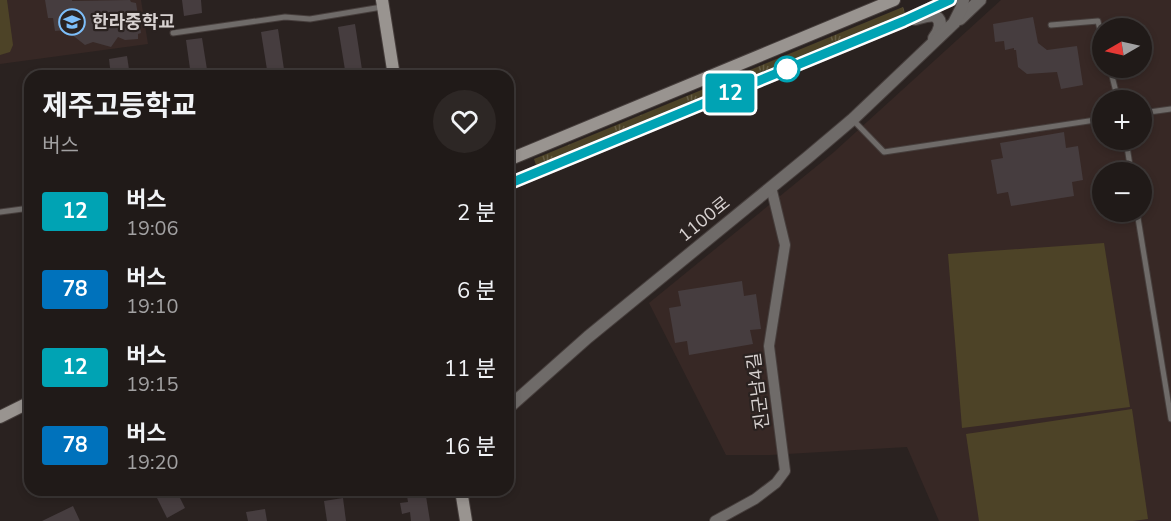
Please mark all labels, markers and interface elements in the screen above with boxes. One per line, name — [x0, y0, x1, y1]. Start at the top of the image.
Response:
school or university icon: 한라중학교 — [57, 7, 87, 37]
place label: 한라중학교 — [92, 10, 175, 34]
north arrow — [1092, 18, 1152, 78]
map controls — [1092, 18, 1152, 222]
unlabelled marker — [774, 56, 800, 82]
line badge: 12 — [703, 74, 757, 112]
text: 12 — [717, 79, 743, 107]
text: 제주고등학교 — [42, 87, 197, 125]
button: heart — [433, 90, 496, 153]
button: + — [1092, 90, 1152, 150]
text: 버스 — [42, 132, 79, 159]
button: − — [1092, 162, 1152, 222]
text: 버스 — [126, 185, 166, 215]
street label: 1100로 — [673, 191, 735, 247]
text: 12 — [62, 197, 88, 225]
text: 2 분 — [457, 198, 496, 228]
text: 19:06 — [126, 215, 179, 242]
text: 버스 — [126, 263, 166, 293]
text: 78 — [62, 275, 88, 303]
text: 6 분 — [457, 276, 496, 306]
text: 19:10 — [126, 293, 179, 320]
text: 버스 — [126, 341, 166, 371]
street label: 진군남4길 — [741, 351, 775, 431]
text: 12 — [62, 353, 88, 381]
text: 11 분 — [444, 354, 496, 384]
text: 19:15 — [126, 371, 179, 398]
text: 버스 — [126, 419, 166, 449]
text: 78 — [62, 431, 88, 459]
text: 16 분 — [444, 432, 496, 462]
text: 19:20 — [126, 449, 179, 476]

